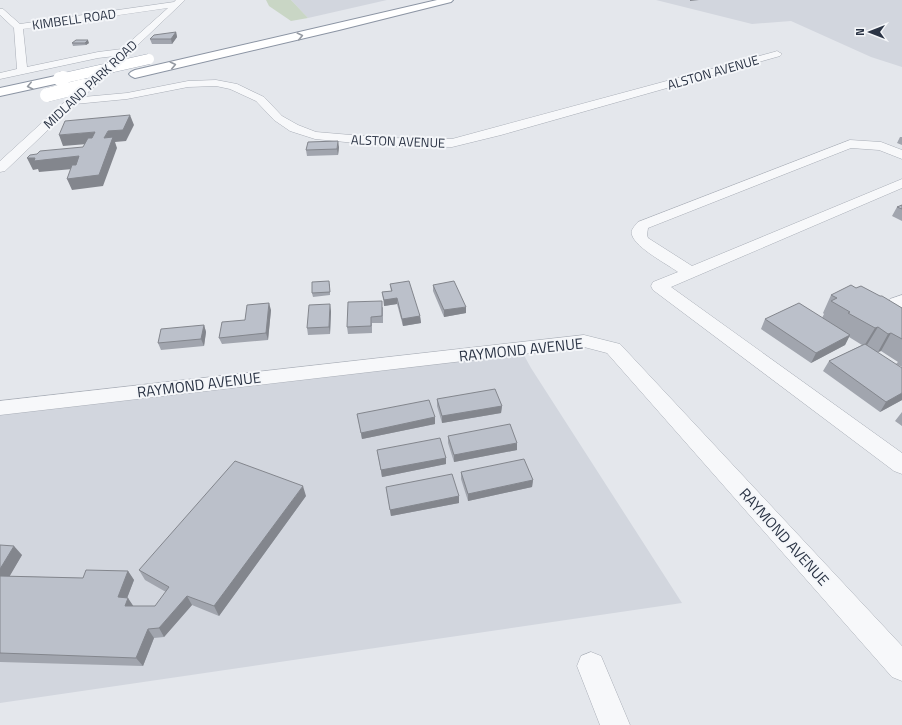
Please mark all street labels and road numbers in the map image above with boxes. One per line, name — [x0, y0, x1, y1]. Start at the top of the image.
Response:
street label: KIMBELL ROAD — [31, 3, 117, 35]
street label: MIDLAND PARK ROAD — [38, 35, 142, 133]
street label: ALSTON AVENUE — [665, 49, 761, 95]
street label: ALSTON AVENUE — [351, 129, 445, 153]
street label: RAYMOND AVENUE — [458, 332, 584, 367]
street label: RAYMOND AVENUE — [136, 365, 262, 404]
street label: RAYMOND AVENUE — [734, 483, 835, 591]

